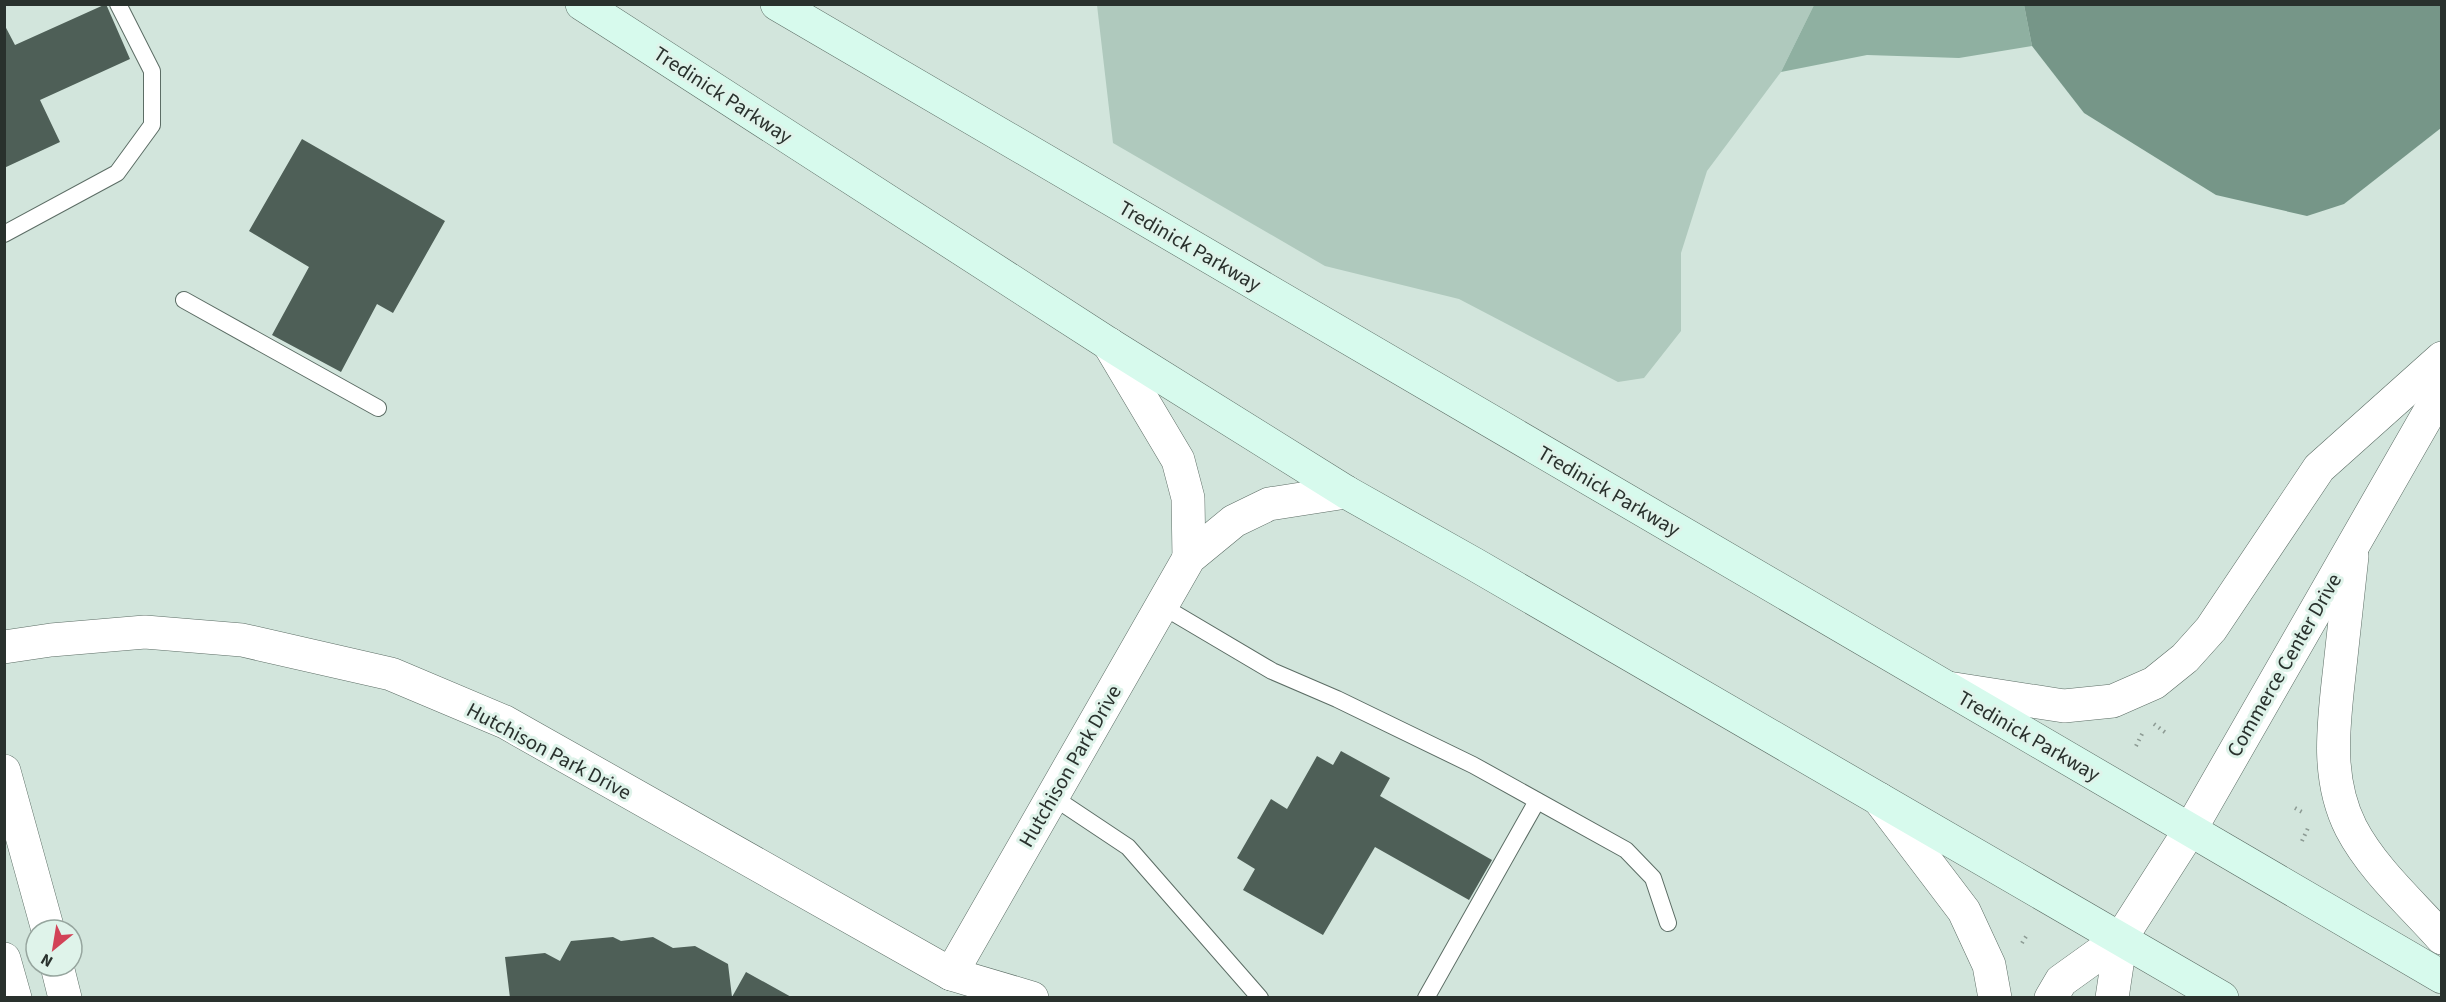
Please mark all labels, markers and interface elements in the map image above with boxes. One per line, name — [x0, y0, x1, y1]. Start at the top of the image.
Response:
street label: Tredinick Parkway — [648, 39, 798, 151]
street label: Tredinick Parkway — [1113, 193, 1267, 299]
street label: Tredinick Parkway — [1532, 438, 1686, 544]
street label: Commerce Center Drive — [2219, 568, 2349, 762]
street label: Hutchison Park Drive — [1011, 679, 1129, 853]
street label: Tredinick Parkway — [1952, 683, 2106, 789]
street label: Hutchison Park Drive — [461, 695, 637, 807]
north arrow — [24, 918, 84, 978]
text: N — [37, 948, 57, 972]

